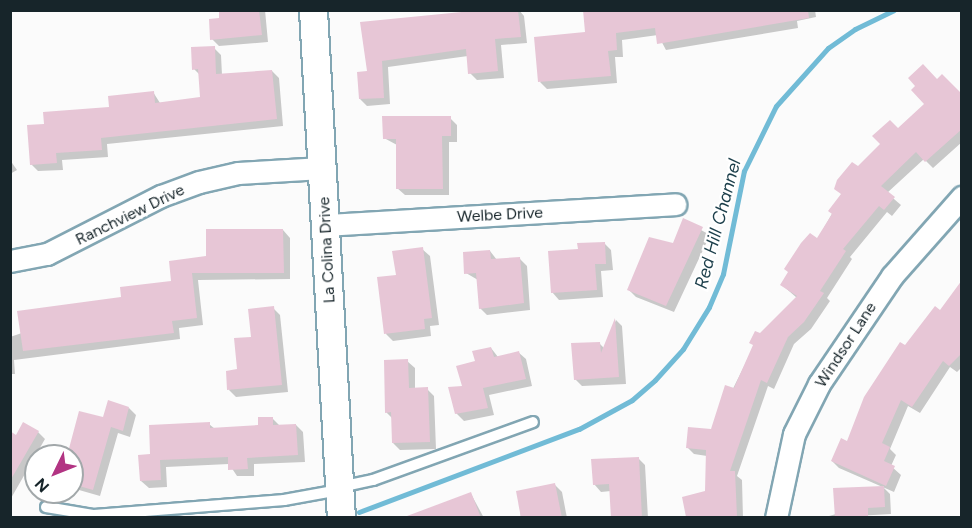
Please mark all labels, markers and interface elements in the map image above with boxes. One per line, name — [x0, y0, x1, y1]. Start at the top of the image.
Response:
water label: Red Hill Channel — [690, 157, 746, 291]
street label: Ranchview Drive — [72, 180, 188, 250]
street label: La Colina Drive — [315, 196, 339, 304]
street label: Welbe Drive — [457, 203, 543, 227]
street label: Windsor Lane — [811, 299, 881, 391]
north arrow — [24, 444, 84, 504]
text: N — [31, 474, 53, 496]

